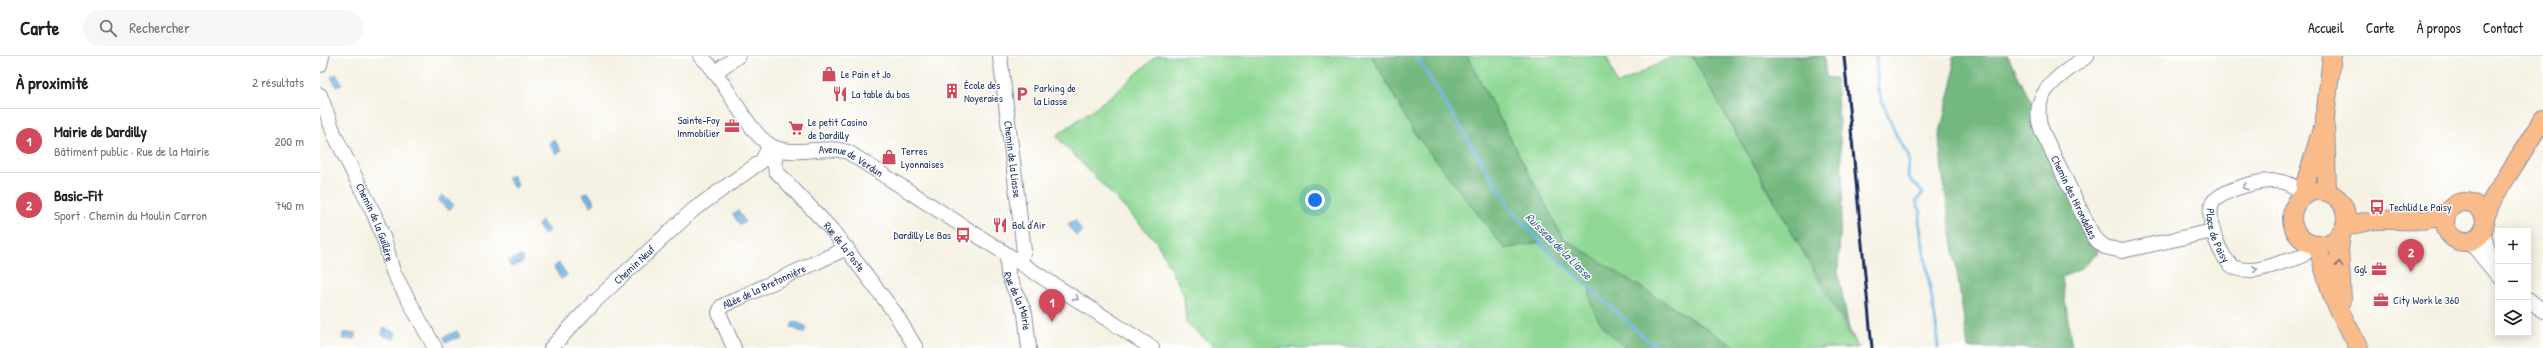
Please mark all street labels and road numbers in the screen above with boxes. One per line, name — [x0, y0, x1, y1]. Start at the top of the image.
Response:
street label: Chemin de la Liasse — [1001, 120, 1024, 199]
street label: Avenue de Verdun — [818, 142, 886, 180]
street label: Chemin des Hirondelles — [2048, 153, 2100, 241]
street label: Chemin de la Guillère — [353, 181, 397, 264]
street label: Place de Paisy — [2203, 208, 2233, 265]
street label: Rue de la Poste — [821, 219, 869, 275]
street label: Chemin Neuf — [611, 242, 658, 287]
street label: Allée de la Bretonnière — [720, 261, 808, 312]
street label: Rue de la Mairie — [1001, 272, 1034, 332]

